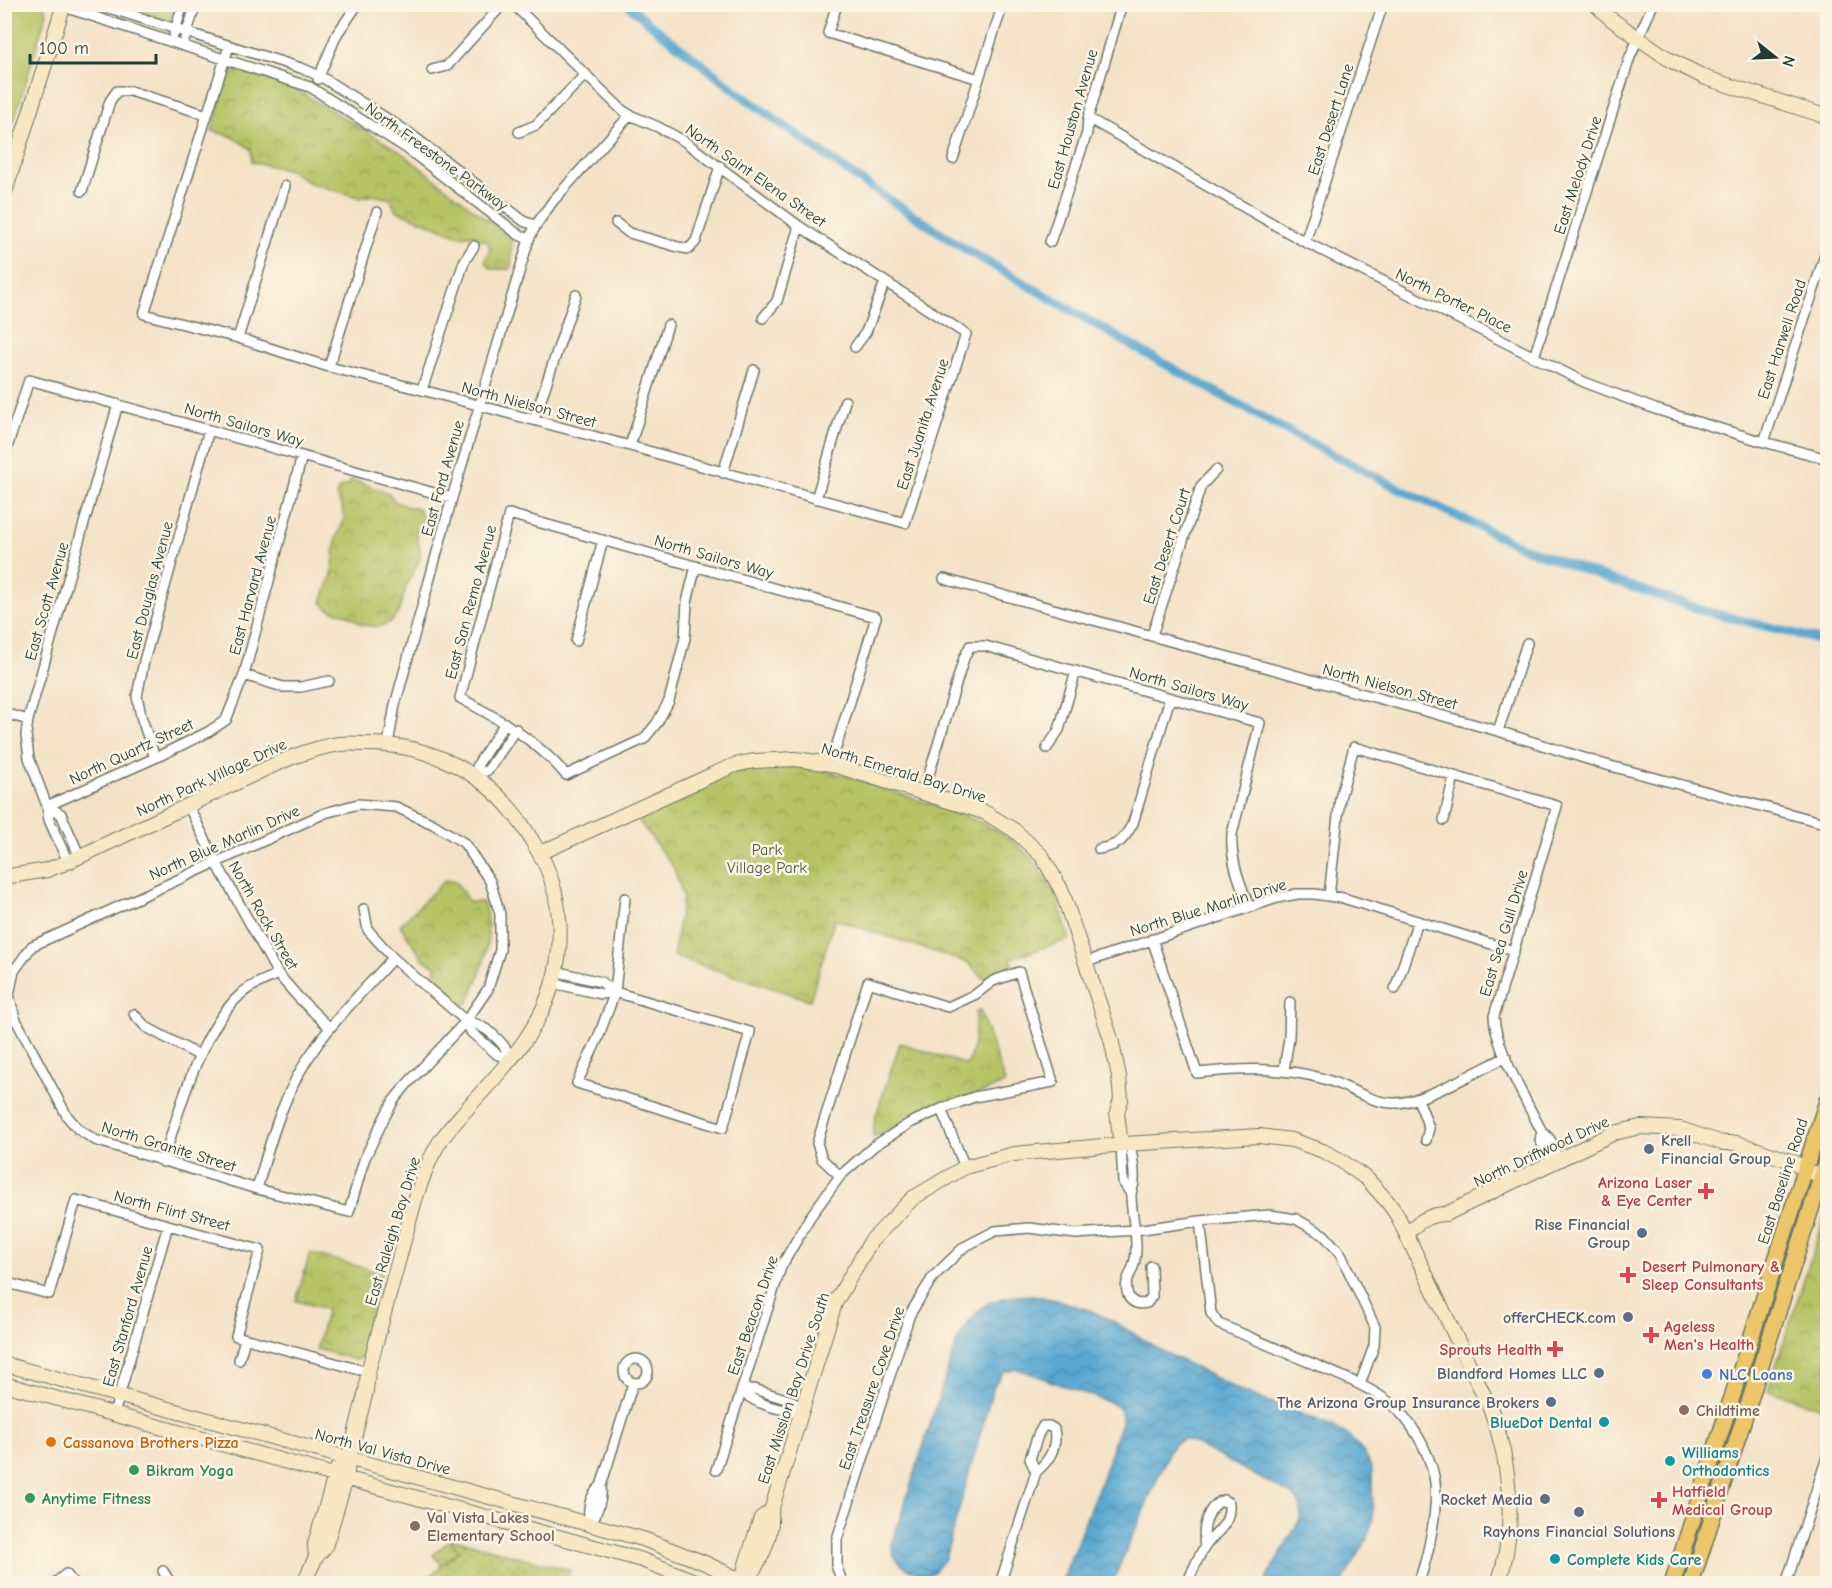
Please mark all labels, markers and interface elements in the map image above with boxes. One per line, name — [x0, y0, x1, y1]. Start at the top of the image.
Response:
scale bar — [30, 27, 156, 65]
north arrow — [1745, 27, 1805, 87]
text: 100 m — [39, 38, 89, 59]
street label: East Houston Avenue — [1044, 47, 1102, 191]
text: N — [1778, 54, 1798, 69]
street label: East Desert Lane — [1304, 61, 1357, 177]
street label: North Freestone Parkway — [362, 99, 512, 215]
street label: East Melody Drive — [1550, 114, 1606, 237]
street label: North Saint Elena Street — [682, 121, 829, 231]
street label: North Porter Place — [1392, 265, 1515, 337]
street label: East Harwell Road — [1754, 277, 1810, 401]
street label: East Juanita Avenue — [893, 356, 953, 492]
street label: North Nielson Street — [459, 378, 599, 432]
street label: North Sailors Way — [182, 399, 306, 451]
street label: East Ford Avenue — [418, 418, 468, 538]
street label: East Desert Court — [1140, 486, 1194, 607]
street label: East Harvard Avenue — [226, 514, 280, 657]
street label: East Douglas Avenue — [123, 519, 177, 661]
street label: East San Remo Avenue — [442, 523, 500, 681]
street label: North Sailors Way — [652, 531, 776, 583]
street label: East Scott Avenue — [21, 540, 73, 663]
street label: North Nielson Street — [1320, 660, 1460, 714]
street label: North Sailors Way — [1127, 663, 1251, 715]
street label: North Quartz Street — [66, 715, 197, 789]
street label: North Park Village Drive — [133, 735, 289, 821]
street label: North Emerald Bay Drive — [819, 739, 988, 807]
street label: North Blue Marlin Drive — [146, 802, 302, 884]
park label: Park Village Park — [727, 841, 807, 877]
street label: North Rock Street — [225, 858, 302, 973]
street label: East Sea Gull Drive — [1476, 868, 1532, 999]
street label: North Blue Marlin Drive — [1128, 876, 1289, 940]
street label: North Driftwood Drive — [1471, 1113, 1612, 1191]
street label: East Baseline Road — [1754, 1116, 1812, 1246]
street label: North Granite Street — [99, 1118, 238, 1176]
place label: Krell Financial Group — [1661, 1132, 1771, 1168]
marker: Krell Financial Group — [1642, 1142, 1656, 1156]
street label: East Raleigh Bay Drive — [362, 1155, 424, 1308]
place label: Arizona Laser & Eye Center — [1598, 1174, 1693, 1210]
marker: Arizona Laser & Eye Center — [1697, 1182, 1715, 1200]
street label: North Flint Street — [112, 1187, 232, 1235]
place label: Rise Financial Group — [1534, 1216, 1630, 1252]
marker: Rise Financial Group — [1635, 1226, 1649, 1240]
street label: East Stanford Avenue — [99, 1244, 157, 1389]
street label: East Beacon Drive — [724, 1253, 782, 1378]
place label: Desert Pulmonary & Sleep Consultants — [1642, 1258, 1780, 1294]
marker: Desert Pulmonary & Sleep Consultants — [1619, 1266, 1637, 1284]
street label: East Mission Bay Drive South — [754, 1290, 833, 1486]
street label: East Treasure Cove Drive — [835, 1304, 908, 1472]
place label: offerCHECK.com — [1503, 1309, 1616, 1327]
marker: offerCHECK.com — [1621, 1310, 1635, 1324]
place label: Ageless Men's Health — [1664, 1318, 1754, 1354]
marker: Ageless Men's Health — [1642, 1326, 1660, 1344]
marker: Sprouts Health — [1546, 1340, 1564, 1358]
place label: Sprouts Health — [1440, 1341, 1542, 1359]
place label: Blandford Homes LLC — [1437, 1365, 1587, 1383]
marker: Blandford Homes LLC — [1592, 1366, 1606, 1380]
place label: NLC Loans — [1719, 1366, 1793, 1384]
marker: NLC Loans — [1700, 1367, 1714, 1381]
place label: The Arizona Group Insurance Brokers — [1277, 1394, 1539, 1412]
marker: The Arizona Group Insurance Brokers — [1544, 1395, 1558, 1409]
place label: Childtime — [1696, 1402, 1760, 1420]
marker: Childtime — [1677, 1403, 1691, 1417]
place label: BlueDot Dental — [1490, 1414, 1592, 1432]
marker: BlueDot Dental — [1597, 1415, 1611, 1429]
street label: North Val Vista Drive — [313, 1425, 453, 1479]
place label: Cassanova Brothers Pizza — [63, 1434, 239, 1452]
marker: Cassanova Brothers Pizza — [44, 1435, 58, 1449]
place label: Williams Orthodontics — [1682, 1444, 1770, 1480]
marker: Williams Orthodontics — [1663, 1454, 1677, 1468]
place label: Bikram Yoga — [146, 1462, 234, 1480]
marker: Bikram Yoga — [127, 1463, 141, 1477]
place label: Hatfield Medical Group — [1672, 1483, 1773, 1519]
place label: Anytime Fitness — [42, 1490, 151, 1508]
marker: Anytime Fitness — [23, 1491, 37, 1505]
place label: Rocket Media — [1440, 1491, 1533, 1509]
marker: Hatfield Medical Group — [1650, 1491, 1668, 1509]
marker: Rocket Media — [1538, 1492, 1552, 1506]
marker: Rayhons Financial Solutions — [1572, 1505, 1586, 1519]
place label: Val Vista Lakes Elementary School — [427, 1509, 555, 1545]
marker: Val Vista Lakes Elementary School — [408, 1519, 422, 1533]
place label: Rayhons Financial Solutions — [1483, 1523, 1675, 1541]
place label: Complete Kids Care — [1567, 1551, 1701, 1569]
marker: Complete Kids Care — [1548, 1552, 1562, 1566]

